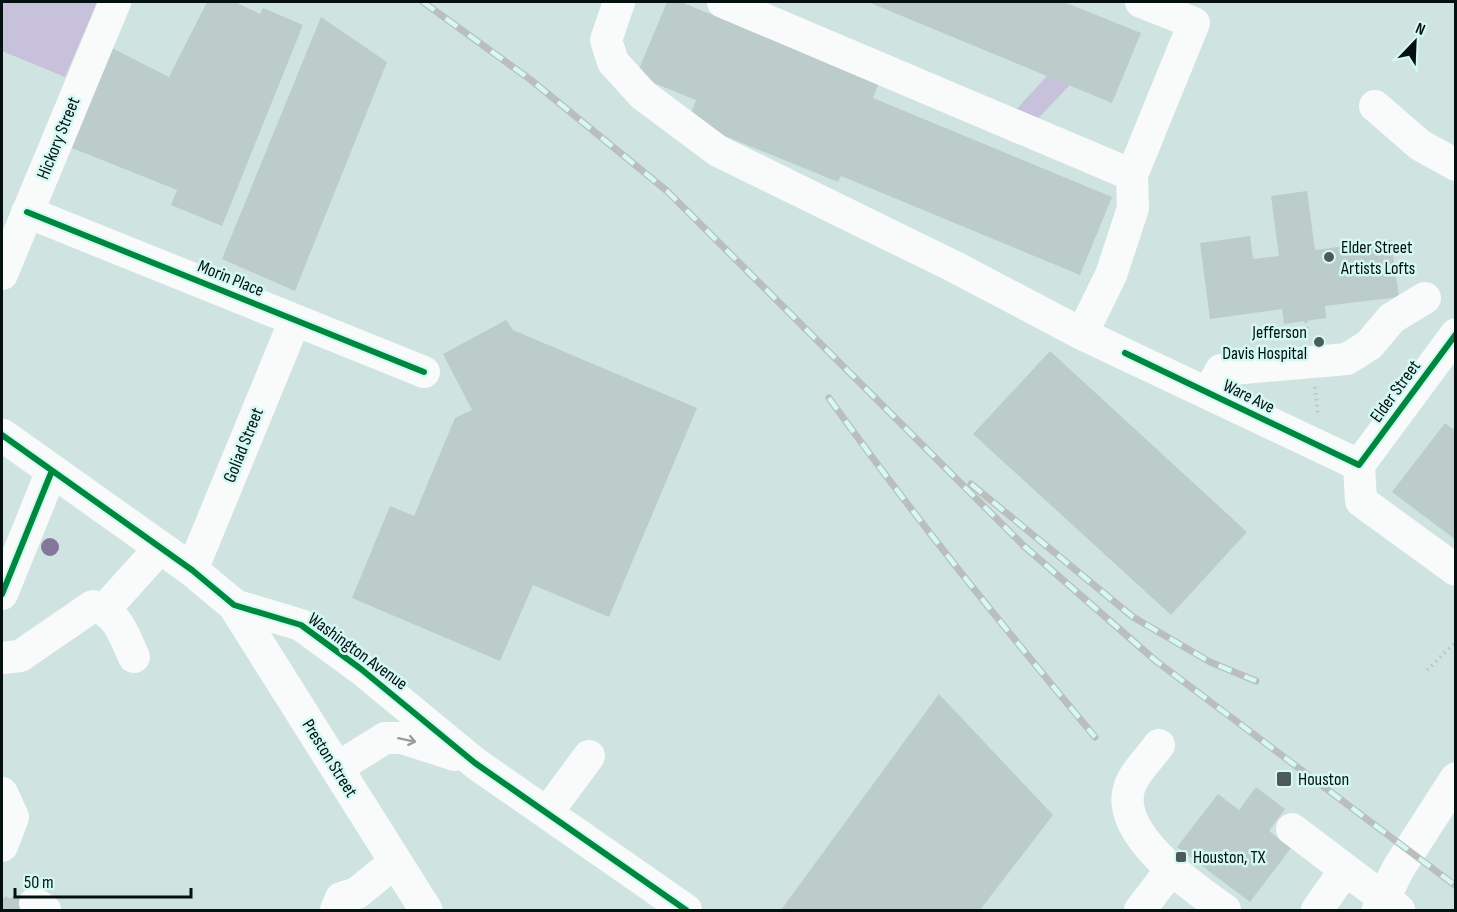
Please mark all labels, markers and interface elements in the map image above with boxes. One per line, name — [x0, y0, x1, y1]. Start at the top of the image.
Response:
north arrow — [1385, 12, 1445, 72]
text: N — [1413, 19, 1428, 40]
street label: Hickory Street — [32, 94, 85, 182]
place label: Elder Street Artists Lofts — [1340, 237, 1415, 279]
marker: Elder Street Artists Lofts — [1322, 250, 1336, 264]
street label: Morin Place — [195, 256, 267, 301]
place label: Jefferson Davis Hospital — [1222, 322, 1307, 364]
marker: Jefferson Davis Hospital — [1312, 335, 1326, 349]
street label: Elder Street — [1366, 356, 1425, 426]
street label: Ware Ave — [1220, 375, 1278, 418]
street label: Goliad Street — [219, 404, 268, 486]
street label: Washington Avenue — [304, 608, 412, 695]
street label: Preston Street — [297, 716, 362, 801]
one-way arrow — [397, 735, 416, 746]
place label: Houston — [1298, 769, 1349, 790]
marker: Houston — [1275, 770, 1293, 788]
place label: Houston, TX — [1193, 847, 1266, 868]
marker: Houston, TX — [1174, 850, 1188, 864]
scale bar — [15, 861, 190, 899]
text: 50 m — [24, 872, 54, 893]

